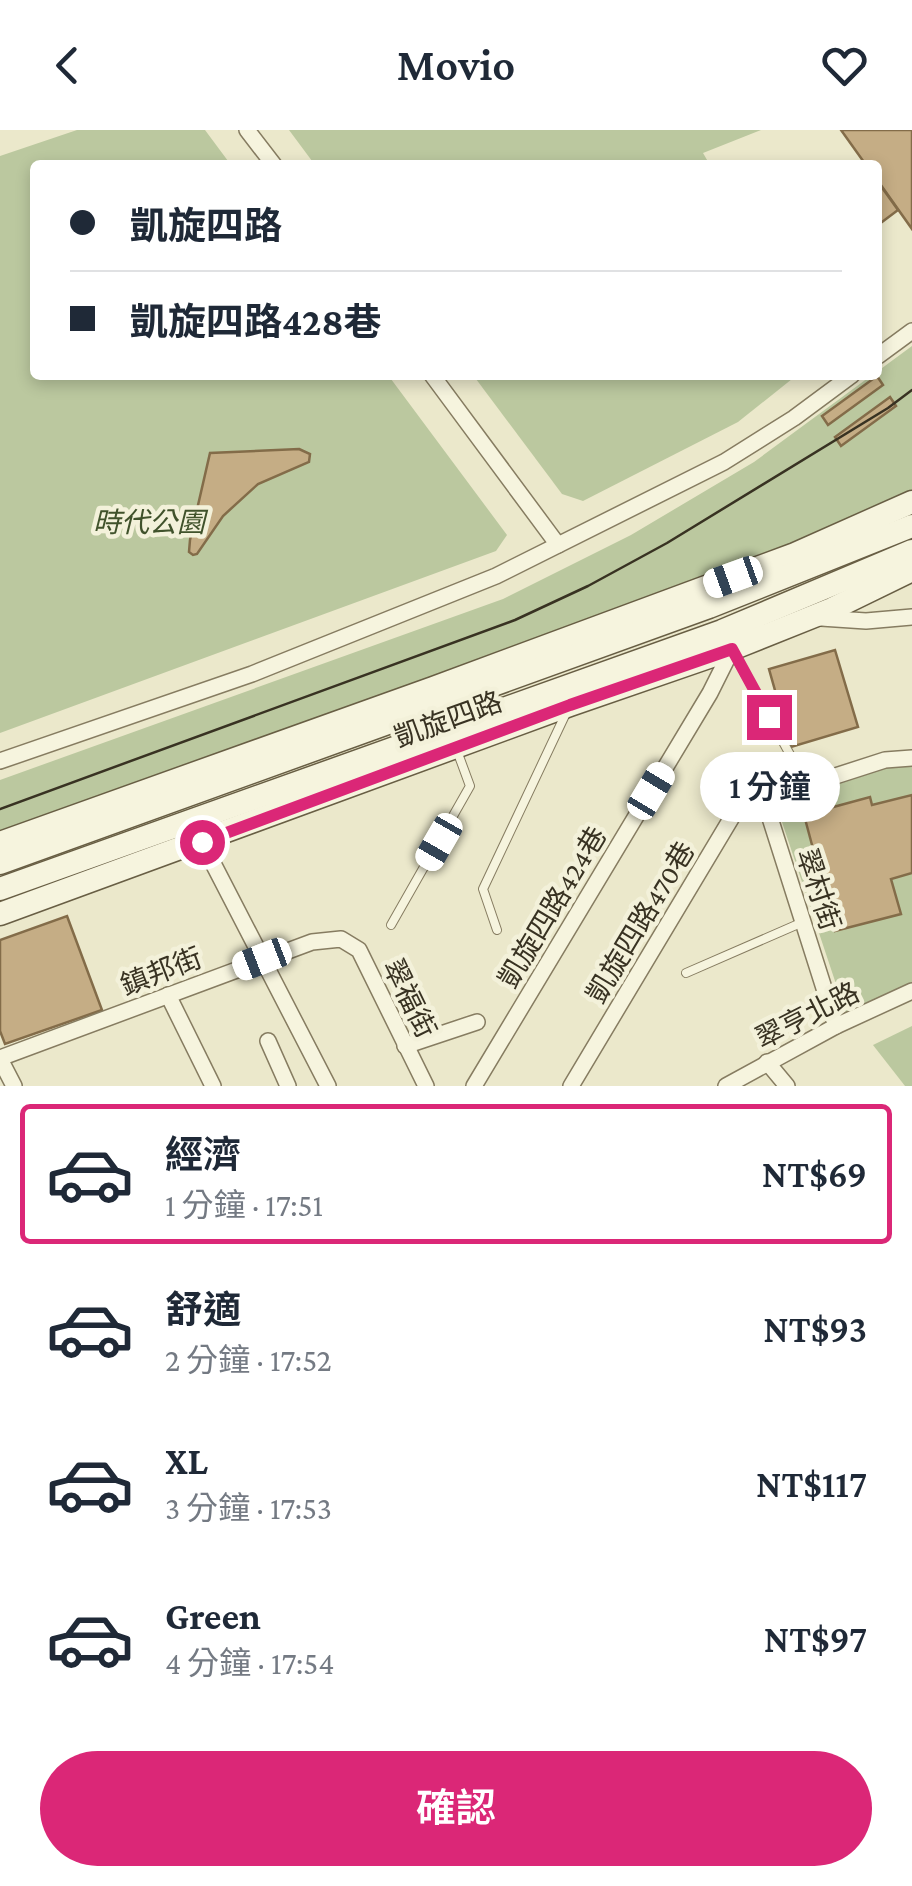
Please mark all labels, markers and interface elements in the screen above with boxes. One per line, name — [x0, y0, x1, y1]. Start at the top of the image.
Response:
icon: back — [40, 38, 95, 93]
icon: heart — [817, 38, 872, 93]
text: Movio — [397, 40, 515, 90]
text: 凱旋四路 — [130, 205, 282, 247]
text: 凱旋四路428巷 — [130, 301, 382, 343]
park label: 時代公園 — [93, 507, 209, 538]
car — [700, 553, 766, 601]
street label: 凱旋四路 — [390, 686, 506, 753]
route end — [747, 695, 792, 740]
callout: 1 分鐘 — [699, 752, 839, 822]
car — [623, 758, 679, 824]
text: 1 分鐘 — [729, 769, 811, 805]
car — [411, 809, 467, 875]
route start — [180, 820, 225, 865]
street label: 凱旋四路424巷 — [492, 821, 613, 993]
street label: 凱旋四路470巷 — [580, 836, 701, 1008]
street label: 翠村街 — [791, 844, 846, 934]
car — [229, 934, 295, 984]
street label: 鎮邦街 — [116, 942, 206, 1001]
street label: 翠福街 — [377, 954, 442, 1043]
street label: 翠亨北路 — [750, 976, 864, 1055]
icon: car — [45, 1129, 135, 1219]
text: 經濟 — [165, 1134, 241, 1176]
text: NT$69 — [762, 1153, 867, 1195]
text: 1 分鐘 · 17:51 — [165, 1187, 323, 1223]
icon: car — [45, 1284, 135, 1374]
text: 舒適 — [165, 1289, 241, 1331]
text: NT$93 — [763, 1308, 867, 1350]
text: 2 分鐘 · 17:52 — [165, 1342, 332, 1378]
icon: car — [45, 1439, 135, 1529]
text: XL — [165, 1440, 208, 1482]
text: NT$117 — [756, 1463, 867, 1505]
text: 3 分鐘 · 17:53 — [165, 1490, 332, 1526]
icon: car — [45, 1594, 135, 1684]
text: Green — [165, 1595, 261, 1637]
text: NT$97 — [764, 1618, 867, 1660]
text: 4 分鐘 · 17:54 — [165, 1645, 335, 1681]
button: 確認 — [40, 1751, 872, 1866]

